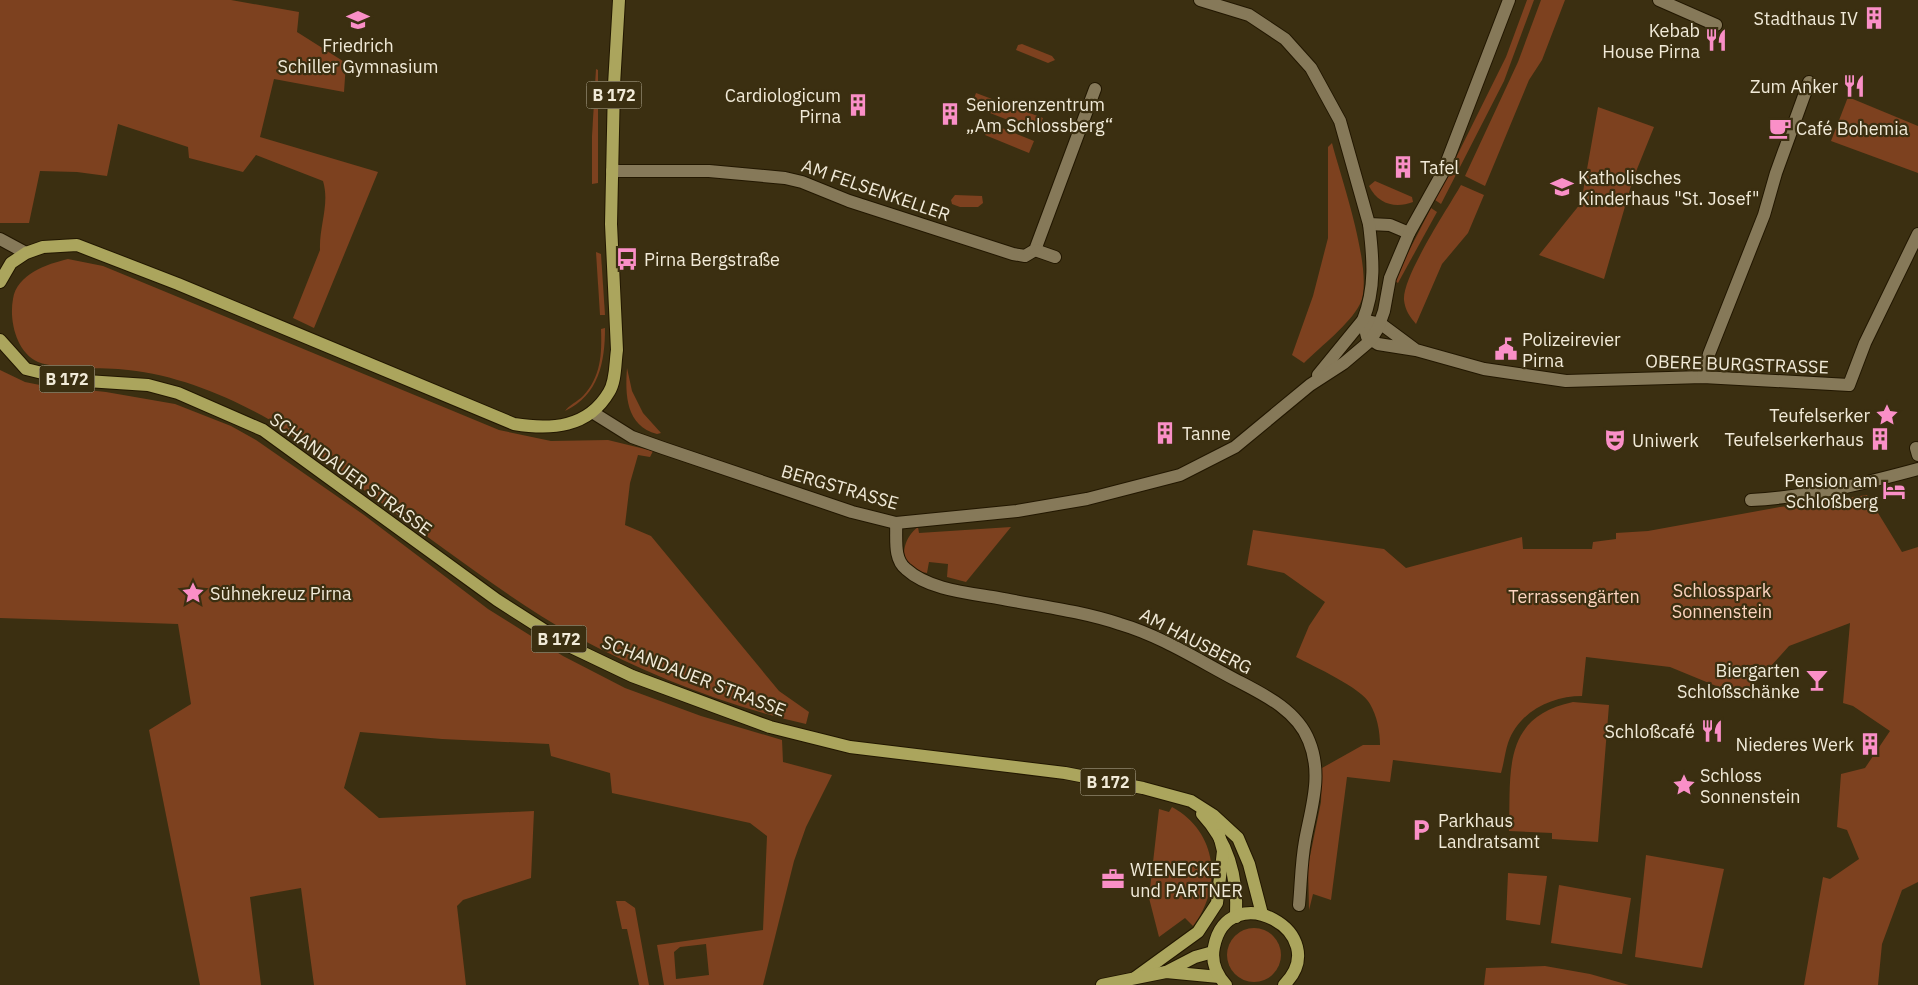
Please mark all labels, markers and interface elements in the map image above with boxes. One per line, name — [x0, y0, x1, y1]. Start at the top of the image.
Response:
building icon: Stadthaus IV — [1861, 5, 1887, 31]
school or university icon: Friedrich Schiller Gymnasium — [345, 7, 371, 33]
place label: Stadthaus IV — [1754, 7, 1858, 30]
place label: Kebab House Pirna — [1602, 19, 1700, 63]
restaurant icon: Kebab House Pirna — [1703, 27, 1729, 53]
place label: Friedrich Schiller Gymnasium — [278, 34, 438, 78]
restaurant icon: Zum Anker — [1841, 73, 1867, 99]
place label: Zum Anker — [1750, 75, 1838, 98]
road number: B 172 — [586, 82, 642, 108]
place label: Cardiologicum Pirna — [725, 84, 841, 128]
building icon: Cardiologicum Pirna — [845, 92, 871, 118]
place label: Seniorenzentrum „Am Schlossberg“ — [966, 93, 1113, 137]
building icon: Seniorenzentrum „Am Schlossberg“ — [937, 101, 963, 127]
cafe icon: Café Bohemia — [1767, 115, 1793, 141]
place label: Café Bohemia — [1796, 117, 1909, 140]
street label: AM FELSENKELLER — [799, 154, 953, 226]
building icon: Tafel — [1390, 154, 1416, 180]
place label: Tafel — [1420, 156, 1459, 179]
place label: Katholisches Kinderhaus "St. Josef" — [1578, 166, 1759, 210]
school or university icon: Katholisches Kinderhaus "St. Josef" — [1549, 174, 1575, 200]
bus stop icon: Pirna Bergstraße — [614, 246, 640, 272]
place label: Pirna Bergstraße — [644, 248, 780, 271]
place label: Polizeirevier Pirna — [1522, 328, 1621, 372]
public building icon: Polizeirevier Pirna — [1493, 336, 1519, 362]
street label: OBERE BURGSTRASSE — [1645, 349, 1829, 379]
road number: B 172 — [40, 366, 94, 392]
place icon: Teufelserker — [1874, 402, 1900, 428]
place label: Teufelserker — [1769, 404, 1870, 427]
street label: SCHANDAUER STRASSE — [265, 407, 437, 541]
building icon: Tanne — [1152, 420, 1178, 446]
place label: Tanne — [1182, 422, 1231, 445]
building icon: Teufelserkerhaus — [1867, 426, 1893, 452]
theatre icon: Uniwerk — [1602, 427, 1628, 453]
place label: Teufelserkerhaus — [1724, 428, 1864, 451]
place label: Uniwerk — [1632, 429, 1699, 452]
street label: BERGSTRASSE — [779, 459, 901, 515]
place label: Pension am Schloßberg — [1784, 469, 1878, 513]
hotel icon: Pension am Schloßberg — [1881, 477, 1907, 503]
park label: Schlosspark Sonnenstein — [1672, 579, 1772, 623]
place icon: Sühnekreuz Pirna — [180, 580, 206, 606]
place label: Sühnekreuz Pirna — [210, 582, 352, 605]
park label: Terrassengärten — [1508, 585, 1640, 608]
street label: AM HAUSBERG — [1136, 603, 1256, 679]
road number: B 172 — [532, 626, 586, 652]
street label: SCHANDAUER STRASSE — [599, 630, 789, 722]
place label: Biergarten Schloßschänke — [1677, 659, 1800, 703]
bar icon: Biergarten Schloßschänke — [1804, 667, 1830, 693]
restaurant icon: Schloßcafé — [1699, 718, 1725, 744]
place label: Schloßcafé — [1605, 720, 1695, 743]
building icon: Niederes Werk — [1857, 731, 1883, 757]
place label: Niederes Werk — [1735, 733, 1855, 756]
place label: Schloss Sonnenstein — [1700, 764, 1801, 808]
road number: B 172 — [1080, 769, 1136, 796]
place icon: Schloss Sonnenstein — [1671, 772, 1697, 798]
place label: Parkhaus Landratsamt — [1438, 809, 1540, 853]
parking icon: Parkhaus Landratsamt — [1408, 817, 1434, 843]
place label: WIENECKE und PARTNER — [1130, 858, 1243, 902]
office icon: WIENECKE und PARTNER — [1100, 866, 1126, 892]

